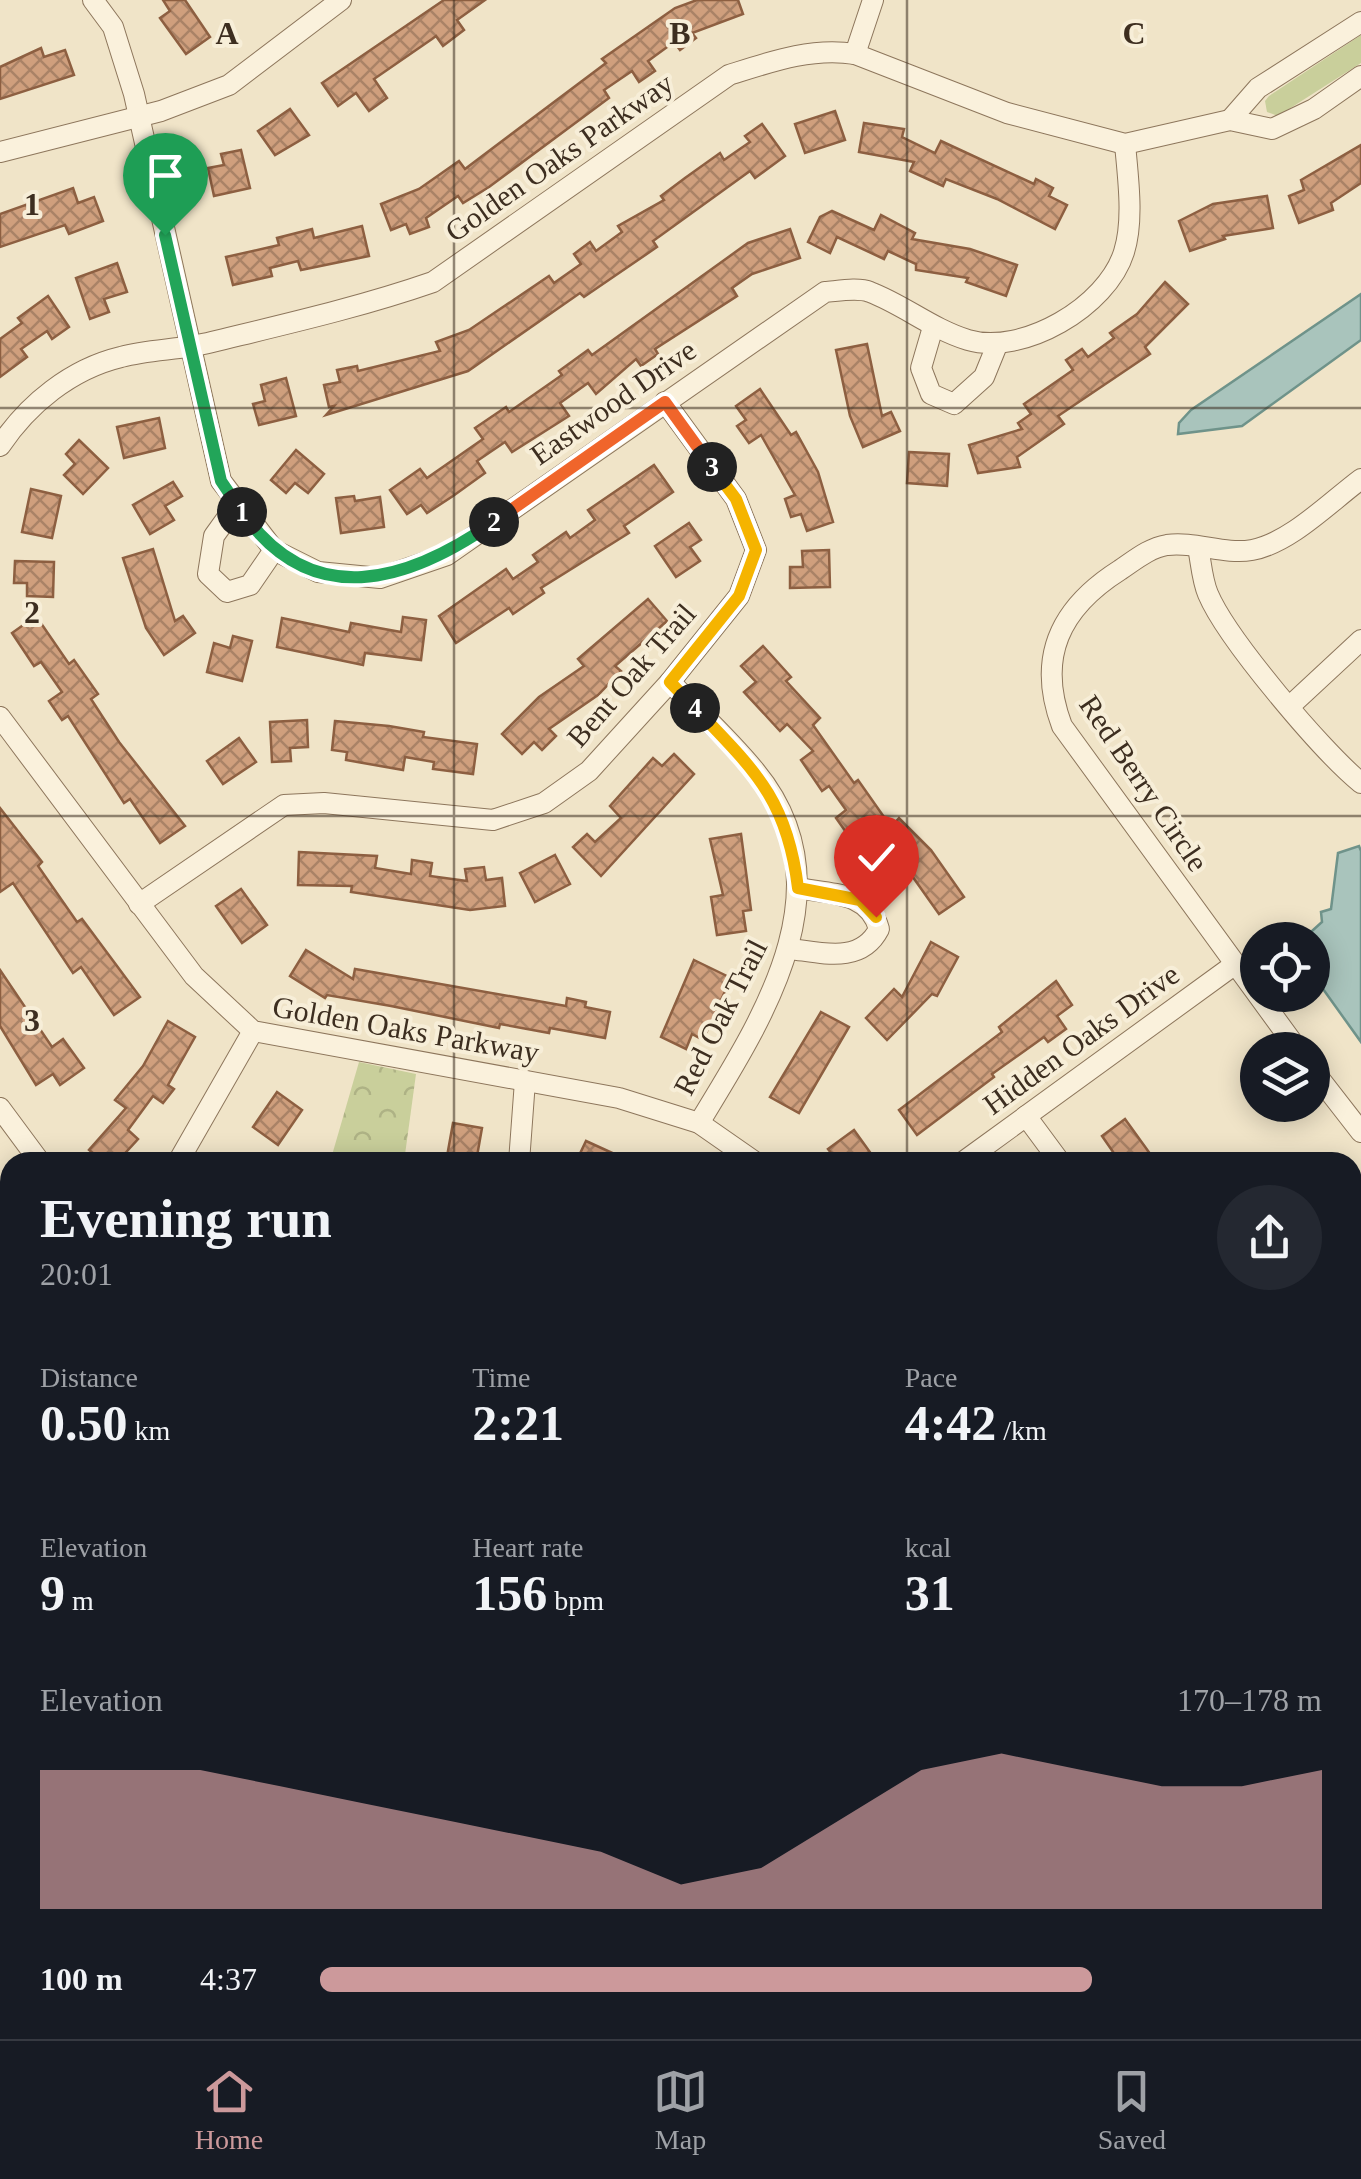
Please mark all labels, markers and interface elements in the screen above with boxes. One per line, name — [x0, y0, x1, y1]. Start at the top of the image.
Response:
text: A — [215, 15, 239, 51]
text: B — [669, 15, 691, 51]
text: C — [1122, 15, 1146, 51]
street label: Golden Oaks Parkway — [439, 66, 679, 248]
pin — [123, 133, 208, 236]
icon: arrive — [138, 148, 193, 203]
text: 1 — [24, 186, 40, 222]
street label: Eastwood Drive — [524, 333, 702, 471]
pin: 3 — [687, 442, 737, 492]
text: 3 — [705, 451, 719, 482]
pin: 1 — [217, 487, 267, 537]
text: 1 — [235, 496, 249, 527]
pin: 2 — [469, 497, 519, 547]
text: 2 — [487, 506, 501, 537]
text: 2 — [24, 594, 40, 630]
street label: Bent Oak Trail — [560, 597, 702, 753]
pin: 4 — [670, 683, 720, 733]
street label: Red Berry Circle — [1073, 689, 1215, 877]
text: 4 — [688, 692, 702, 723]
pin — [834, 815, 919, 918]
icon: check — [849, 830, 904, 885]
map controls — [1240, 922, 1330, 1122]
button: locate — [1240, 922, 1330, 1012]
street label: Red Oak Trail — [667, 934, 773, 1100]
street label: Hidden Oaks Drive — [977, 957, 1185, 1121]
street label: Golden Oaks Parkway — [270, 989, 542, 1069]
text: 3 — [24, 1002, 40, 1038]
button: layers — [1240, 1032, 1330, 1122]
button: share — [1217, 1185, 1322, 1290]
text: Evening run — [40, 1188, 332, 1249]
text: 20:01 — [40, 1256, 113, 1292]
text: Distance — [40, 1362, 138, 1393]
text: Time — [472, 1362, 530, 1393]
text: Pace — [905, 1362, 958, 1393]
text: 0.50 — [40, 1395, 128, 1451]
text: 2:21 — [472, 1395, 564, 1451]
text: 4:42 — [905, 1395, 996, 1451]
text: km — [128, 1415, 170, 1446]
text: /km — [996, 1415, 1047, 1446]
text: Elevation — [40, 1532, 147, 1563]
text: Heart rate — [472, 1532, 583, 1563]
text: kcal — [905, 1532, 951, 1563]
text: 9 — [40, 1565, 65, 1621]
text: 156 — [472, 1565, 547, 1621]
text: 31 — [905, 1565, 955, 1621]
text: m — [65, 1585, 94, 1616]
text: bpm — [547, 1585, 604, 1616]
text: Elevation — [40, 1682, 163, 1718]
text: 170–178 m — [1177, 1682, 1322, 1718]
text: 100 m — [40, 1961, 123, 1997]
text: 4:37 — [200, 1961, 257, 1997]
tab: Home — [195, 2064, 263, 2156]
tab: Map — [653, 2064, 708, 2156]
tab: Saved — [1098, 2064, 1166, 2156]

